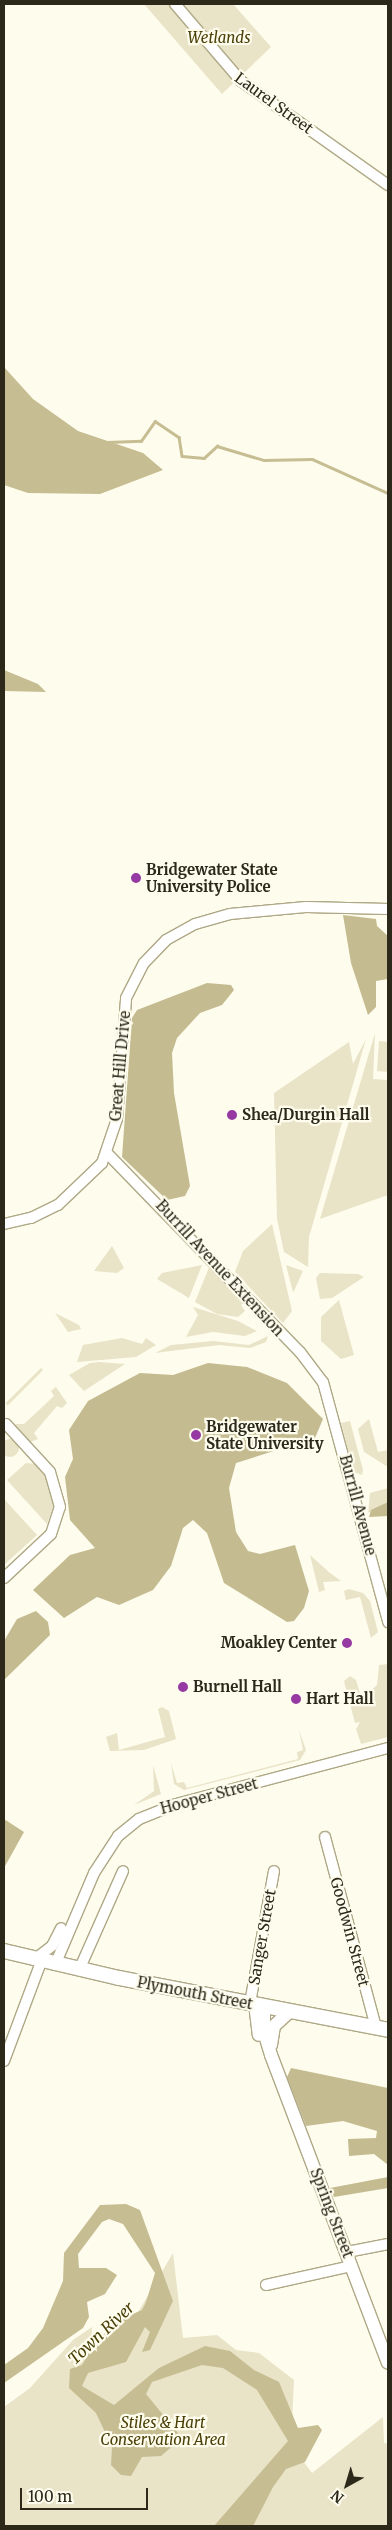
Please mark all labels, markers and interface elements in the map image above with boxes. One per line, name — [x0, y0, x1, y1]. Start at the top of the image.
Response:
park label: Wetlands — [188, 29, 250, 47]
street label: Laurel Street — [231, 69, 317, 137]
place label: Bridgewater State University Police — [146, 860, 278, 895]
marker: Bridgewater State University Police — [130, 872, 142, 884]
street label: Great Hill Drive — [106, 1010, 134, 1122]
place label: Shea/Durgin Hall — [242, 1106, 369, 1124]
marker: Shea/Durgin Hall — [226, 1109, 238, 1121]
street label: Burrill Avenue Extension — [152, 1196, 288, 1340]
place label: Bridgewater State University — [206, 1417, 324, 1452]
marker: Bridgewater State University — [190, 1429, 202, 1441]
street label: Burrill Avenue — [336, 1453, 380, 1557]
place label: Moakley Center — [221, 1634, 337, 1652]
marker: Moakley Center — [341, 1637, 353, 1649]
place label: Burnell Hall — [193, 1678, 282, 1696]
marker: Burnell Hall — [177, 1681, 189, 1693]
place label: Hart Hall — [306, 1690, 374, 1708]
marker: Hart Hall — [290, 1693, 302, 1705]
street label: Hooper Street — [158, 1774, 260, 1818]
street label: Goodwin Street — [327, 1875, 373, 1989]
street label: Sanger Street — [245, 1888, 279, 1986]
street label: Plymouth Street — [136, 1973, 254, 2013]
street label: Spring Street — [307, 2166, 357, 2260]
water label: Town River — [64, 2298, 138, 2368]
park label: Stiles & Hart Conservation Area — [100, 2413, 226, 2448]
north arrow — [322, 2460, 372, 2510]
scale bar — [22, 2478, 150, 2510]
text: N — [328, 2486, 348, 2507]
text: 100 m — [28, 2487, 72, 2506]

